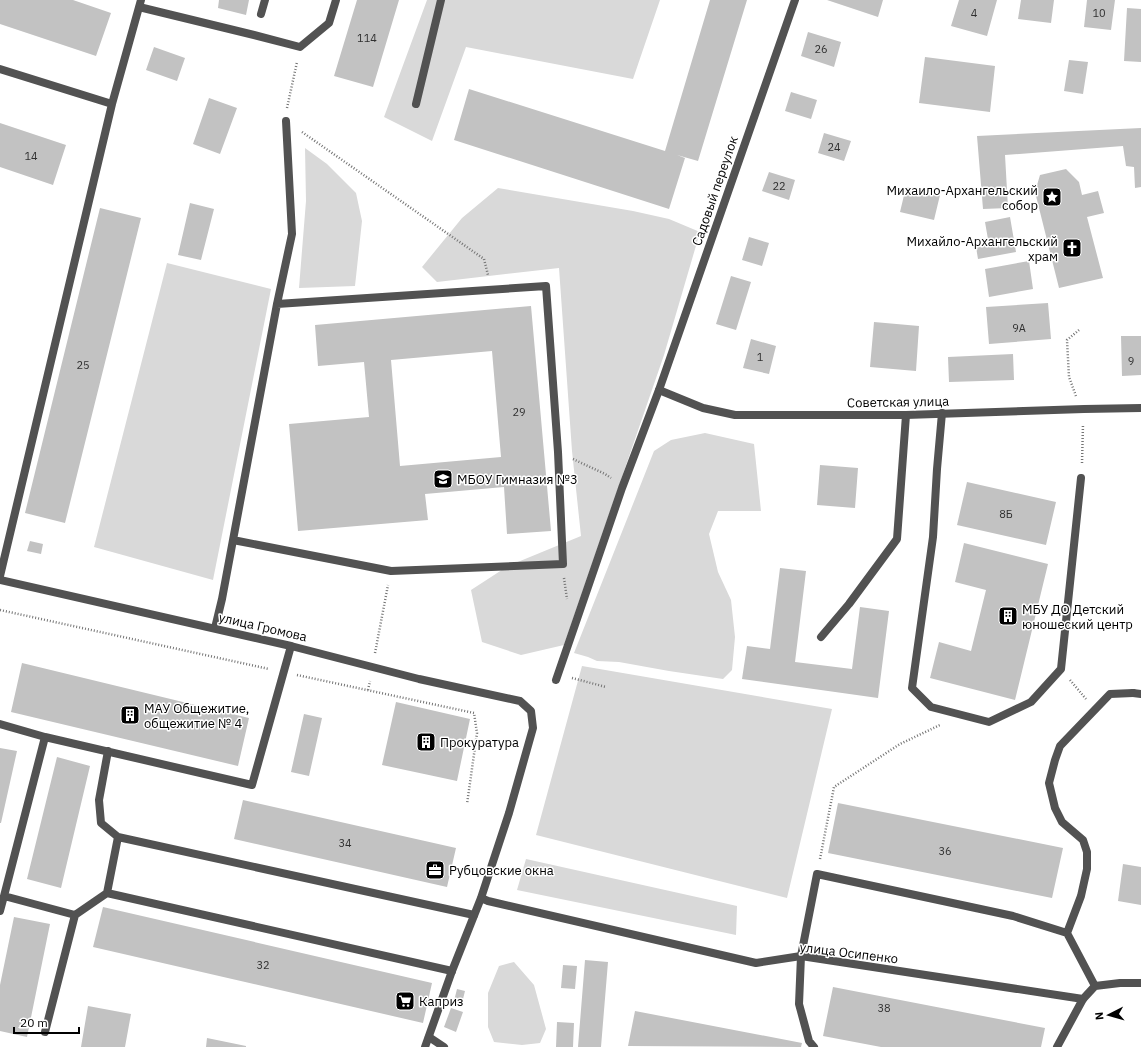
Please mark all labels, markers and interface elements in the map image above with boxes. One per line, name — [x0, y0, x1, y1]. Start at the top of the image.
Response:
house number: 4 — [971, 6, 978, 20]
house number: 10 — [1092, 6, 1106, 20]
house number: 114 — [357, 31, 377, 45]
house number: 26 — [814, 42, 828, 56]
street label: Садовый переулок — [688, 134, 742, 248]
house number: 24 — [827, 140, 841, 154]
house number: 14 — [24, 149, 38, 163]
house number: 22 — [772, 179, 786, 193]
place label: Михаило-Архангельский собор — [886, 182, 1038, 214]
place icon: Михаило-Архангельский собор — [1041, 186, 1063, 208]
place label: Михайло-Архангельский храм — [906, 233, 1058, 265]
church icon: Михайло-Архангельский храм — [1061, 237, 1083, 259]
house number: 9А — [1012, 321, 1026, 335]
house number: 1 — [757, 350, 764, 364]
house number: 9 — [1128, 354, 1134, 368]
house number: 25 — [76, 358, 90, 372]
street label: Советская улица — [847, 393, 949, 411]
house number: 29 — [512, 405, 526, 419]
school or university icon: МБОУ Гимназия №3 — [432, 468, 454, 490]
place label: МБОУ Гимназия №3 — [457, 471, 578, 488]
house number: 8Б — [999, 507, 1013, 521]
place label: МБУ ДО Детский юношеский центр — [1022, 601, 1133, 633]
building icon: МБУ ДО Детский юношеский центр — [997, 605, 1019, 627]
street label: улица Громова — [217, 609, 309, 645]
place label: МАУ Общежитие, общежитие № 4 — [144, 700, 249, 732]
building icon: МАУ Общежитие, общежитие № 4 — [119, 704, 141, 726]
building icon: Прокуратура — [415, 731, 437, 753]
place label: Прокуратура — [440, 734, 519, 751]
house number: 34 — [338, 836, 352, 850]
house number: 36 — [938, 844, 952, 858]
office icon: Рубцовские окна — [424, 859, 446, 881]
place label: Рубцовские окна — [449, 862, 554, 879]
street label: улица Осипенко — [799, 939, 899, 967]
house number: 32 — [256, 958, 270, 972]
supermarket icon: Каприз — [394, 990, 416, 1012]
place label: Каприз — [419, 993, 464, 1010]
north arrow — [1089, 995, 1129, 1035]
house number: 38 — [877, 1001, 891, 1015]
scale bar — [14, 1009, 79, 1035]
text: N — [1092, 1011, 1106, 1021]
text: 20 m — [20, 1015, 48, 1030]

